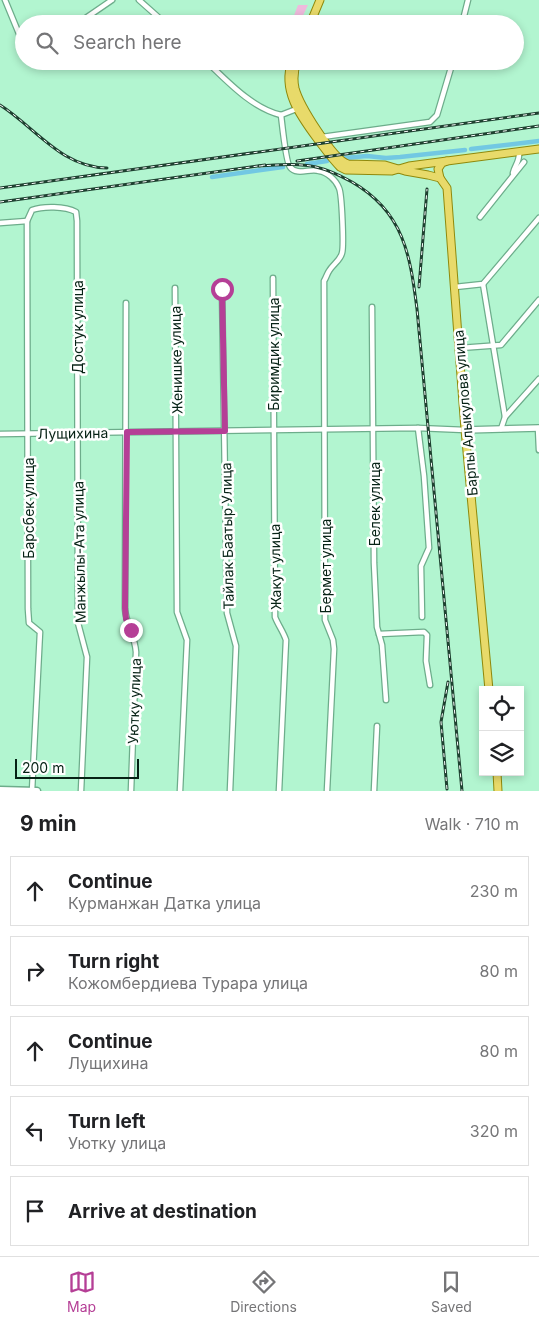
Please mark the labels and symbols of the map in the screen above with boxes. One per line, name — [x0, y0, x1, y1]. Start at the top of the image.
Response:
route start — [211, 278, 234, 301]
street label: Достук улица — [69, 280, 86, 374]
street label: Биримдик улица — [265, 297, 282, 411]
street label: Женишке улица — [167, 306, 185, 414]
street label: Барпы Алыкулова улица — [449, 329, 481, 497]
street label: Лущихина — [38, 424, 108, 442]
street label: Барсбек улица — [20, 457, 37, 559]
street label: Тайлак Баатыр Улица — [217, 462, 237, 610]
street label: Белек улица — [366, 462, 383, 546]
street label: Манжылы-Ата улица — [69, 481, 89, 623]
street label: Бермет улица — [317, 519, 334, 613]
street label: Жакут улица — [266, 524, 284, 610]
route end — [120, 619, 143, 642]
street label: Уютку улица — [124, 658, 144, 744]
scale bar — [15, 756, 139, 779]

